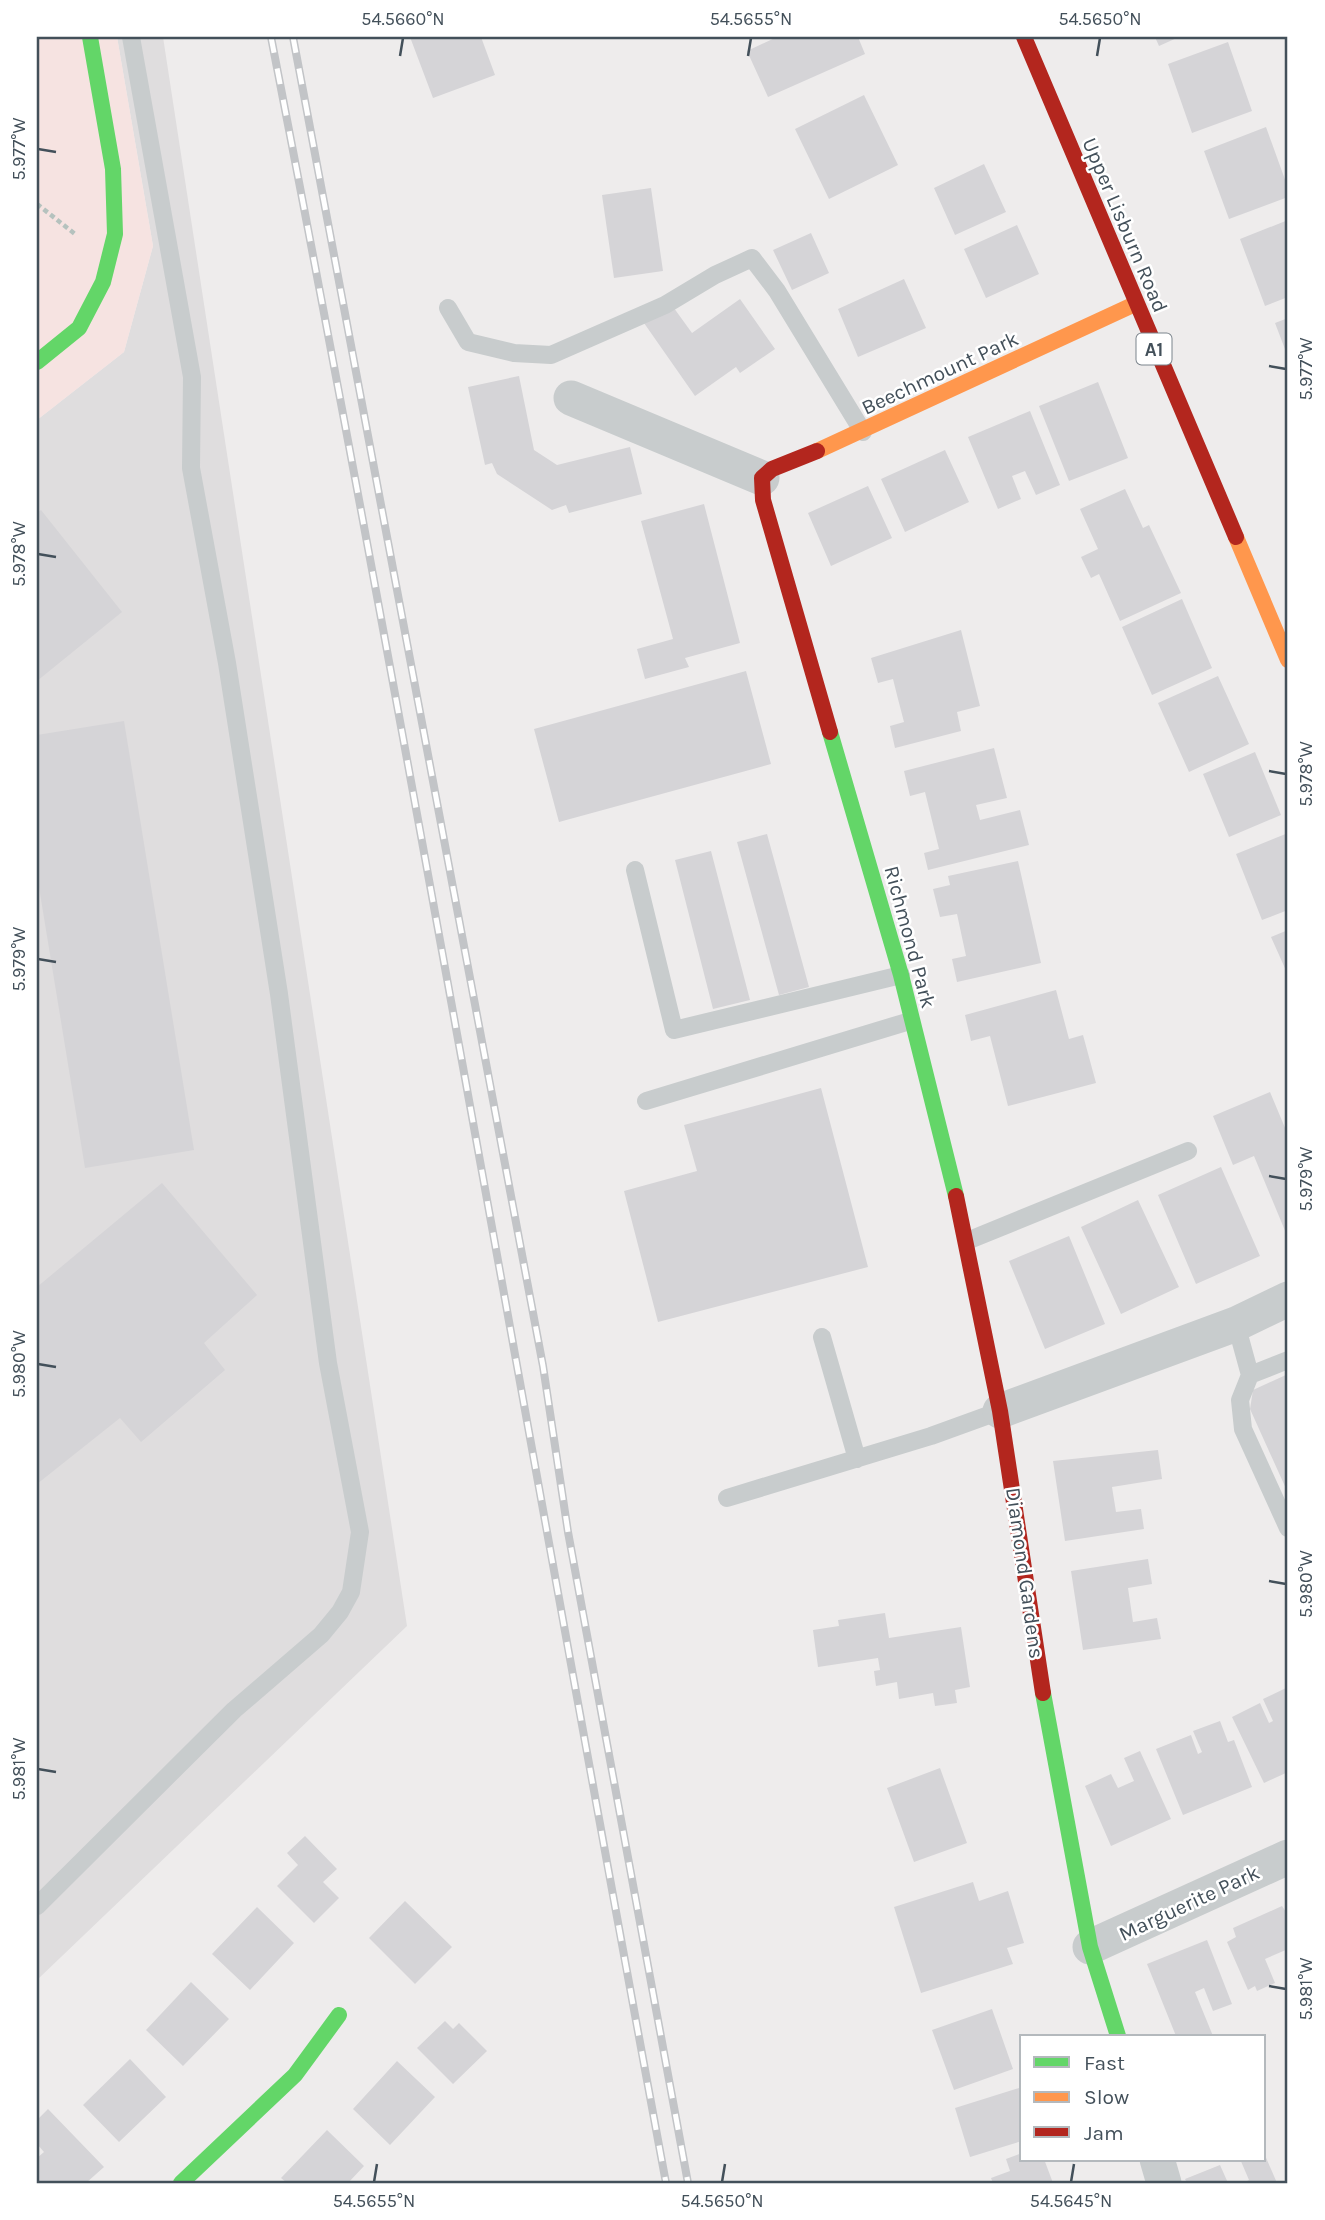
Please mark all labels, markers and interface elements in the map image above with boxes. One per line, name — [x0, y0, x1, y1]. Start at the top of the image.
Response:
text: 54.5660°N — [361, 8, 445, 30]
text: 54.5655°N — [710, 8, 792, 30]
text: 54.5650°N — [1058, 8, 1142, 30]
text: 5.977°W — [8, 118, 30, 180]
street label: Upper Lisburn Road — [1077, 134, 1173, 316]
street label: Beechmount Park — [858, 326, 1022, 420]
road number: A1 — [1136, 334, 1172, 364]
text: 5.977°W — [1295, 338, 1317, 400]
text: 5.978°W — [8, 521, 30, 587]
text: 5.978°W — [1295, 741, 1317, 807]
street label: Richmond Park — [879, 863, 941, 1011]
text: 5.979°W — [8, 927, 30, 991]
text: 5.979°W — [1295, 1147, 1317, 1211]
text: 5.980°W — [8, 1330, 30, 1398]
street label: Diamond Gardens — [1001, 1486, 1049, 1660]
text: 5.980°W — [1295, 1550, 1317, 1618]
text: 5.981°W — [8, 1737, 30, 1801]
street label: Marguerite Park — [1115, 1860, 1263, 1946]
text: 5.981°W — [1295, 1957, 1317, 2021]
legend — [1020, 2035, 1266, 2160]
text: Fast — [1084, 2051, 1125, 2075]
text: Slow — [1084, 2085, 1129, 2109]
text: Jam — [1084, 2121, 1124, 2145]
text: 54.5655°N — [333, 2190, 415, 2212]
text: 54.5650°N — [680, 2190, 764, 2212]
text: 54.5645°N — [1030, 2190, 1112, 2212]

